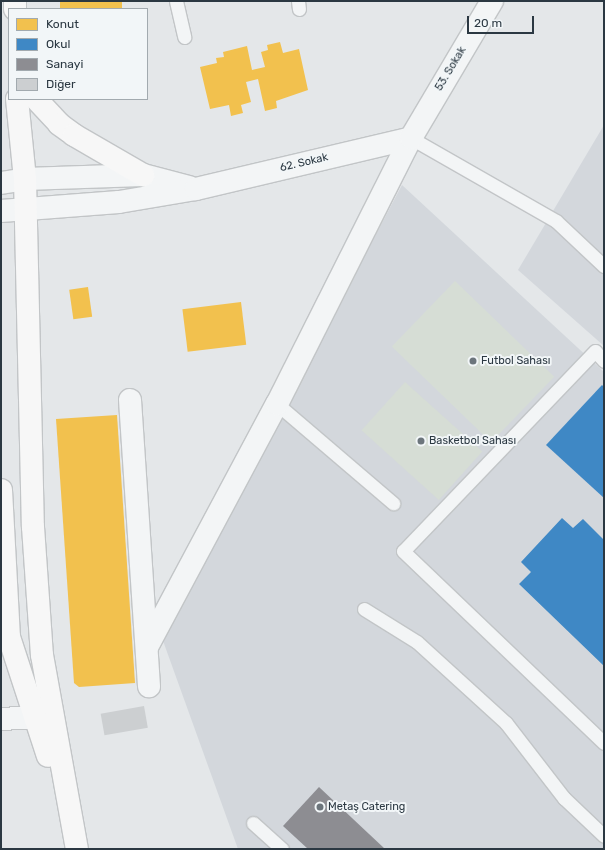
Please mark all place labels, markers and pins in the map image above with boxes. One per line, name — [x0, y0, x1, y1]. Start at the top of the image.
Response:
place label: Futbol Sahası — [481, 354, 550, 368]
marker: Futbol Sahası — [468, 356, 478, 366]
place label: Basketbol Sahası — [429, 434, 516, 448]
marker: Basketbol Sahası — [416, 436, 426, 446]
place label: Metaş Catering — [328, 800, 405, 814]
marker: Metaş Catering — [315, 802, 325, 812]

